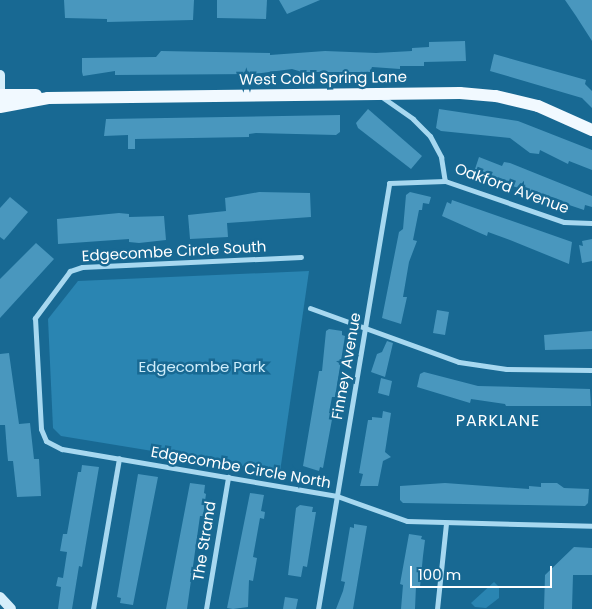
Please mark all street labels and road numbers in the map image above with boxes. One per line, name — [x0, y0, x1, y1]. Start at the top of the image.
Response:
street label: West Cold Spring Lane — [239, 68, 407, 88]
street label: Oakford Avenue — [452, 159, 572, 217]
street label: Edgecombe Circle South — [81, 237, 267, 265]
street label: Finney Avenue — [328, 311, 364, 421]
street label: Edgecombe Circle North — [150, 442, 332, 492]
street label: The Strand — [189, 500, 219, 582]

